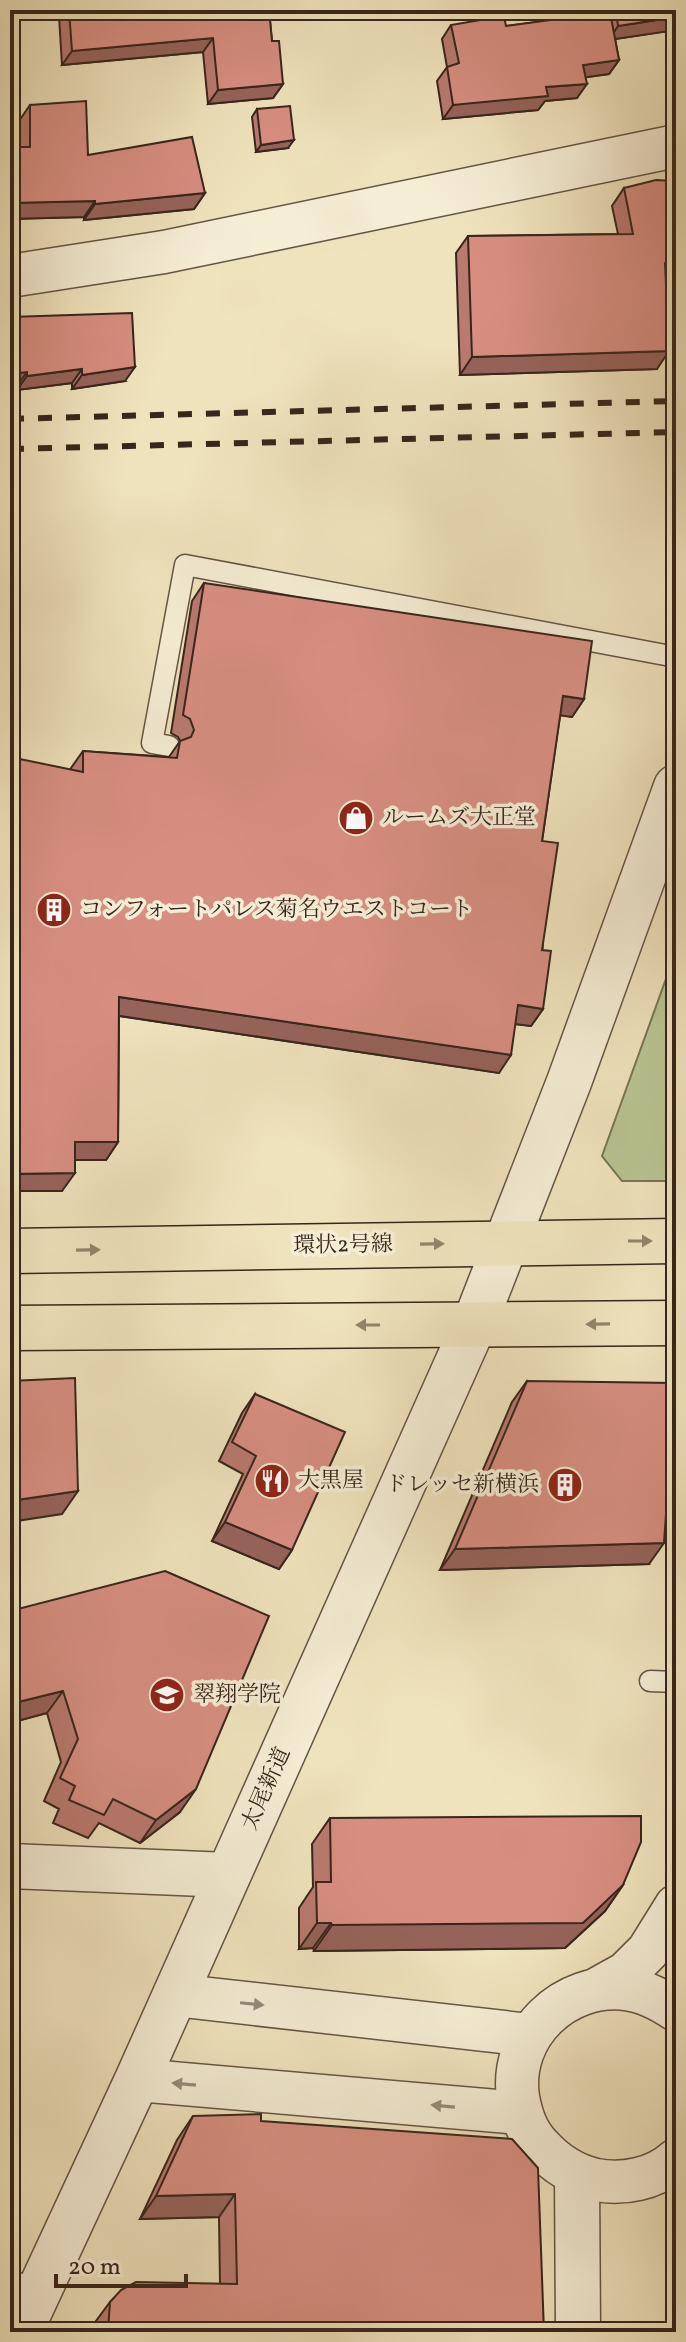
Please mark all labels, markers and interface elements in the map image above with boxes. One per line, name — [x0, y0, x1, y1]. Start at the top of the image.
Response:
shop icon: ルームズ大正堂 — [337, 799, 375, 837]
place label: ルームズ大正堂 — [382, 803, 536, 834]
building icon: コンフォートパレス菊名ウエストコート — [35, 891, 73, 929]
place label: コンフォートパレス菊名ウエストコート — [80, 895, 473, 926]
street label: 環状2号線 — [293, 1230, 393, 1262]
one-way arrow — [628, 1235, 653, 1247]
one-way arrow — [420, 1238, 445, 1250]
one-way arrow — [76, 1243, 101, 1256]
one-way arrow — [585, 1318, 610, 1330]
one-way arrow — [355, 1319, 380, 1331]
restaurant icon: 大黒屋 — [253, 1462, 291, 1500]
place label: 大黒屋 — [298, 1466, 364, 1497]
building icon: ドレッセ新横浜 — [546, 1466, 584, 1504]
place label: ドレッセ新横浜 — [385, 1470, 539, 1501]
school or university icon: 翠翔学院 — [148, 1676, 186, 1714]
place label: 翠翔学院 — [193, 1680, 281, 1711]
street label: 太尾新道 — [235, 1742, 299, 1836]
one-way arrow — [240, 1997, 265, 2010]
one-way arrow — [171, 2077, 196, 2090]
one-way arrow — [430, 2099, 455, 2112]
scale bar — [56, 2238, 186, 2288]
text: 20 m — [68, 2251, 121, 2285]

